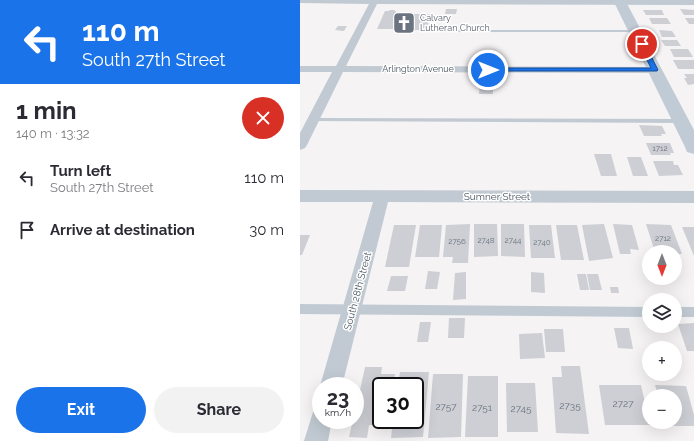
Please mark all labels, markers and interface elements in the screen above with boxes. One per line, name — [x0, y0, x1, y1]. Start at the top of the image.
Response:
church icon: Calvary Lutheran Church — [391, 10, 417, 36]
place label: Calvary Lutheran Church — [420, 13, 490, 33]
text: 110 m — [82, 15, 160, 48]
icon: left — [16, 16, 68, 68]
pin — [625, 27, 659, 61]
icon: arrive — [631, 33, 653, 55]
text: South 27th Street — [82, 49, 225, 70]
position arrow — [467, 49, 509, 91]
street label: Arlington Avenue — [382, 64, 455, 74]
text: 1 min — [16, 96, 77, 125]
button: close — [242, 97, 284, 139]
text: 140 m · 13:32 — [16, 126, 90, 141]
house number: 1712 — [652, 143, 668, 153]
text: Turn left — [50, 162, 111, 180]
icon: left — [16, 167, 38, 189]
text: 110 m — [244, 169, 284, 187]
text: South 27th Street — [50, 180, 154, 195]
street label: Sumner Street — [464, 191, 531, 202]
icon: arrive — [16, 219, 38, 241]
text: Arrive at destination — [50, 221, 195, 239]
text: 30 m — [249, 221, 284, 239]
house number: 2712 — [655, 233, 671, 243]
house number: 2748 — [477, 235, 495, 245]
house number: 2744 — [505, 235, 522, 245]
house number: 2756 — [448, 236, 466, 246]
house number: 2740 — [533, 237, 551, 247]
north arrow — [642, 245, 682, 285]
map controls — [642, 245, 682, 429]
street label: South 28th Street — [342, 250, 373, 331]
button: layers — [642, 293, 682, 333]
button: + — [642, 341, 682, 381]
speed limit sign: 30 — [372, 377, 424, 429]
text: 23 — [327, 386, 349, 410]
button: Exit — [16, 387, 146, 433]
button: Share — [154, 387, 284, 433]
button: − — [642, 389, 682, 429]
house number: 2727 — [612, 398, 634, 409]
house number: 2735 — [559, 400, 581, 411]
house number: 2757 — [435, 401, 457, 412]
house number: 2751 — [472, 402, 493, 413]
house number: 2745 — [511, 403, 532, 414]
text: km/h — [325, 407, 351, 418]

